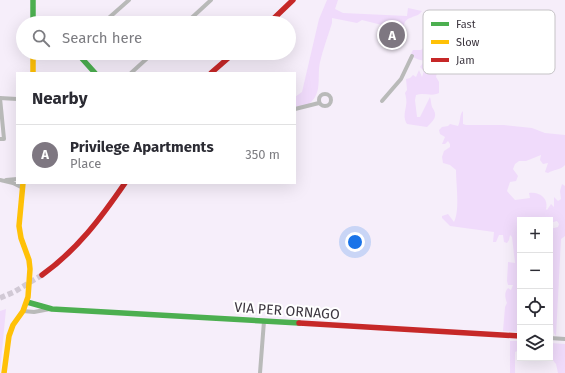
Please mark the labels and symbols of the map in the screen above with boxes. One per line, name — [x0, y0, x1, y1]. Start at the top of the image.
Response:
legend — [423, 10, 555, 74]
text: Fast — [456, 18, 476, 31]
pin: A — [379, 20, 405, 50]
text: Slow — [456, 36, 480, 49]
text: Jam — [456, 54, 475, 67]
your location — [345, 232, 365, 252]
street label: VIA PER ORNAGO — [234, 299, 340, 323]

